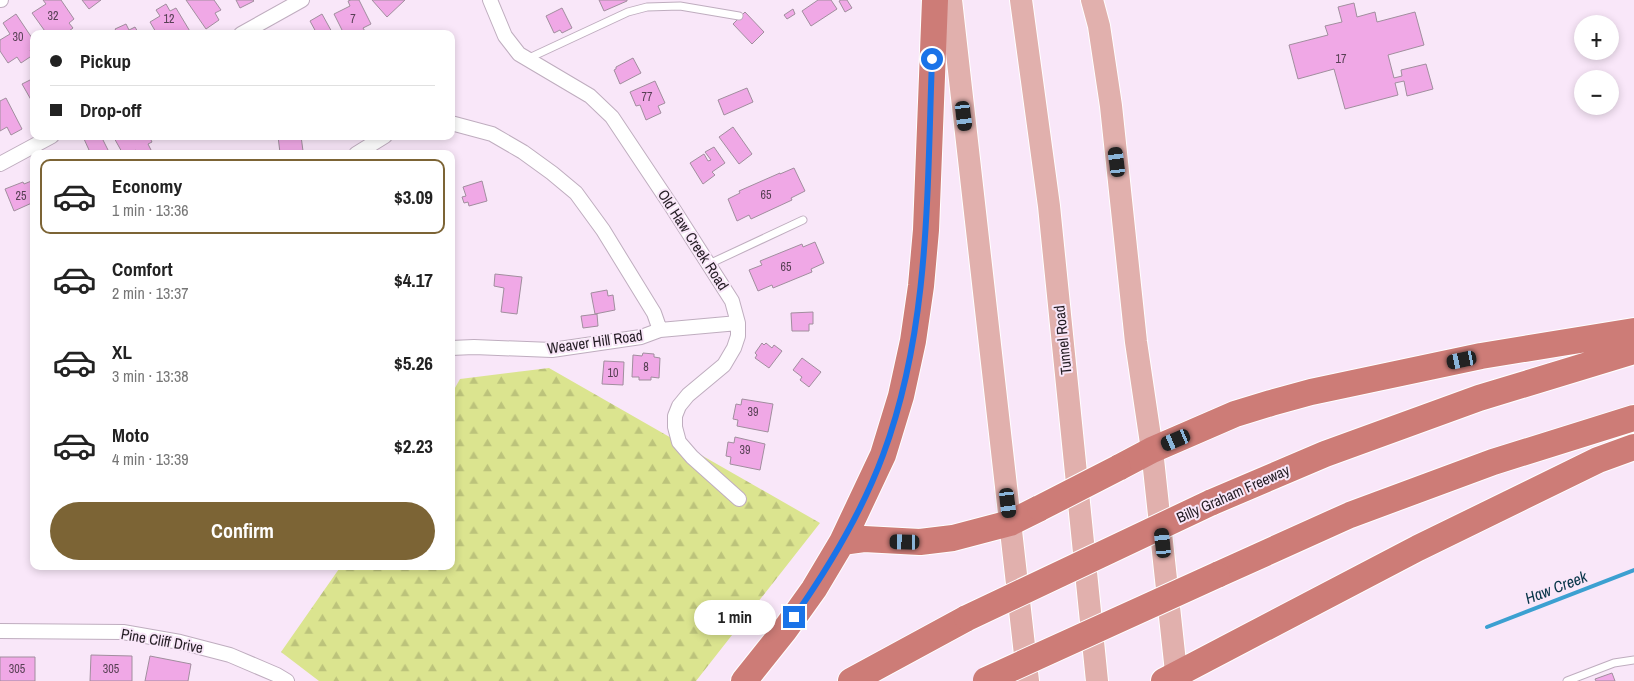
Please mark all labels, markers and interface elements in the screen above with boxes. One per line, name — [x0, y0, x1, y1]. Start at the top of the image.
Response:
house number: 32 — [48, 8, 58, 24]
house number: 12 — [164, 11, 174, 27]
house number: 7 — [350, 11, 356, 27]
map controls — [1574, 15, 1619, 115]
button: + — [1574, 15, 1619, 60]
house number: 30 — [13, 29, 23, 45]
text: Pickup — [80, 48, 131, 74]
route start — [921, 48, 943, 70]
house number: 17 — [1336, 51, 1347, 67]
button: − — [1574, 70, 1619, 115]
house number: 77 — [642, 89, 653, 105]
text: Drop-off — [80, 97, 141, 123]
car — [954, 100, 973, 132]
car — [1107, 146, 1126, 178]
text: Economy — [112, 173, 182, 199]
icon: car — [52, 174, 97, 219]
text: $3.09 — [394, 184, 433, 210]
street label: Old Haw Creek Road — [653, 185, 734, 294]
house number: 65 — [761, 187, 772, 203]
house number: 25 — [16, 188, 27, 204]
text: 1 min · 13:36 — [112, 199, 189, 221]
text: Comfort — [112, 256, 173, 282]
icon: car — [52, 257, 97, 302]
house number: 65 — [781, 259, 792, 275]
text: $4.17 — [394, 267, 433, 293]
text: 2 min · 13:37 — [112, 282, 189, 304]
street label: Tunnel Road — [1048, 304, 1077, 376]
street label: Weaver Hill Road — [546, 324, 644, 359]
text: XL — [112, 339, 132, 365]
icon: car — [52, 340, 97, 385]
text: $5.26 — [394, 350, 433, 376]
car — [1445, 350, 1478, 370]
house number: 8 — [643, 359, 649, 375]
text: 3 min · 13:38 — [112, 365, 189, 387]
house number: 10 — [608, 365, 618, 381]
house number: 39 — [748, 404, 758, 420]
text: Moto — [112, 422, 149, 448]
icon: car — [52, 423, 97, 468]
car — [1159, 427, 1192, 453]
text: $2.23 — [394, 433, 433, 459]
house number: 39 — [740, 442, 750, 458]
text: 4 min · 13:39 — [112, 448, 189, 470]
street label: Billy Graham Freeway — [1173, 459, 1293, 528]
car — [998, 487, 1017, 519]
button: Confirm — [50, 502, 435, 560]
car — [1153, 527, 1172, 559]
car — [889, 534, 920, 550]
water label: Haw Creek — [1522, 565, 1591, 609]
callout: 1 min — [694, 600, 776, 634]
text: 1 min — [718, 606, 752, 628]
route end — [783, 606, 805, 628]
street label: Pine Cliff Drive — [119, 623, 205, 658]
house number: 305 — [9, 661, 26, 677]
house number: 305 — [103, 661, 120, 677]

